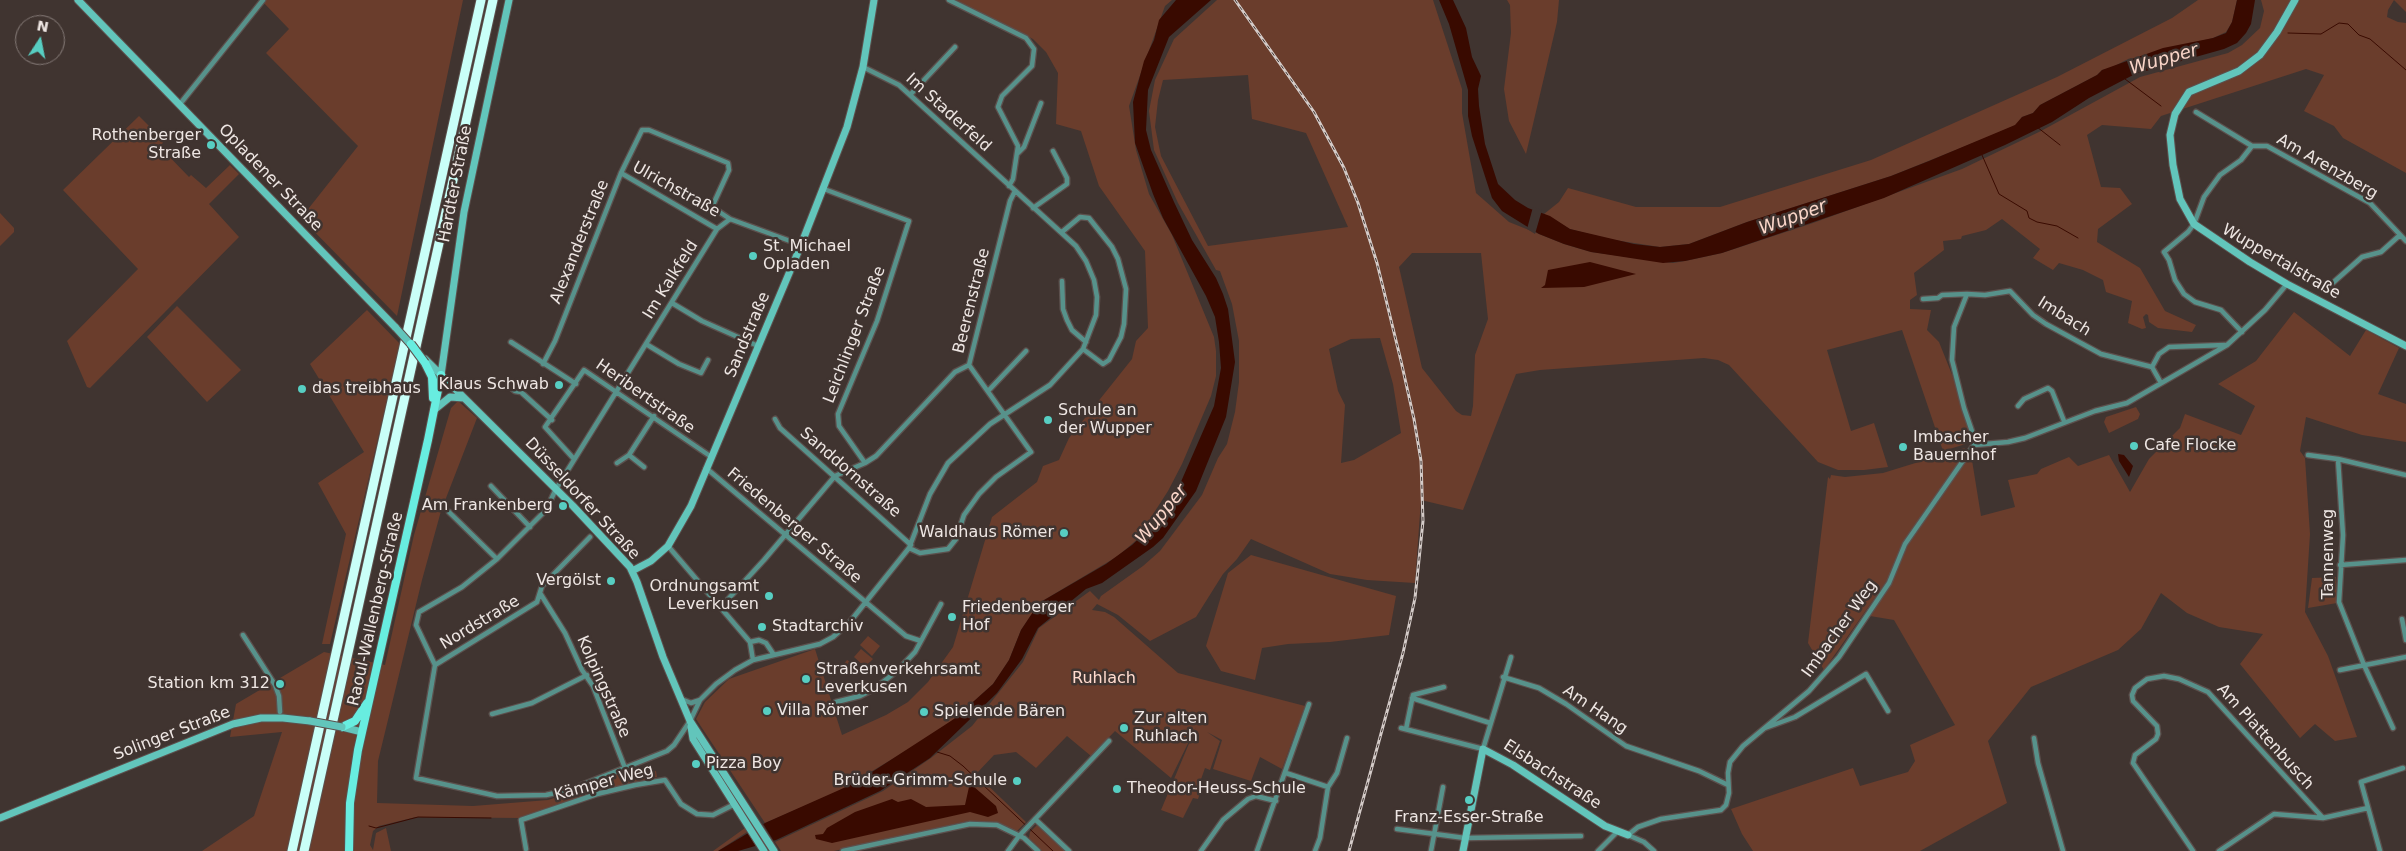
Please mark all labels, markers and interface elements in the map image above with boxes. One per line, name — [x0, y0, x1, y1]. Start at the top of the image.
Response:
north arrow — [15, 15, 65, 65]
text: N — [35, 17, 50, 35]
water label: Wupper — [2127, 40, 2201, 80]
street label: Im Staderfeld — [901, 70, 995, 156]
street label: Opladener Straße — [214, 120, 326, 236]
street label: Hardter Straße — [435, 124, 477, 244]
place label: Rothenberger Straße — [92, 126, 201, 164]
street label: Am Arenzberg — [2273, 130, 2381, 204]
marker: Rothenberger Straße — [205, 139, 217, 151]
street label: Ulrichstraße — [629, 158, 723, 222]
street label: Alexanderstraße — [546, 177, 614, 307]
water label: Wupper — [1756, 196, 1830, 240]
street label: Wuppertalstraße — [2218, 220, 2344, 304]
street label: Im Kalkfeld — [639, 237, 703, 323]
place label: St. Michael Opladen — [763, 237, 851, 275]
street label: Beerenstraße — [950, 246, 994, 356]
marker: St. Michael Opladen — [747, 250, 759, 262]
street label: Leichlinger Straße — [820, 264, 890, 406]
street label: Sandstraße — [721, 289, 775, 381]
street label: Imbach — [2034, 293, 2094, 341]
street label: Heribertstraße — [592, 356, 698, 438]
place label: Klaus Schwab — [439, 375, 549, 395]
place label: das treibhaus — [312, 379, 421, 399]
marker: Klaus Schwab — [553, 379, 565, 391]
marker: das treibhaus — [296, 383, 308, 395]
place label: Schule an der Wupper — [1058, 401, 1152, 439]
marker: Schule an der Wupper — [1042, 414, 1054, 426]
street label: Sanddornstraße — [796, 424, 904, 522]
place label: Imbacher Bauernhof — [1913, 428, 1996, 466]
street label: Düsseldorfer Straße — [520, 434, 644, 564]
place label: Cafe Flocke — [2144, 436, 2236, 456]
marker: Cafe Flocke — [2128, 440, 2140, 452]
marker: Imbacher Bauernhof — [1897, 441, 1909, 453]
street label: Friedenberger Straße — [723, 464, 865, 588]
water label: Wupper — [1131, 481, 1193, 549]
place label: Am Frankenberg — [422, 496, 553, 516]
marker: Am Frankenberg — [557, 500, 569, 512]
street label: Tannenweg — [2319, 509, 2339, 599]
street label: Raoul-Wallenberg-Straße — [344, 510, 408, 708]
place label: Waldhaus Römer — [919, 523, 1054, 543]
marker: Waldhaus Römer — [1058, 527, 1070, 539]
place label: Vergölst — [536, 571, 601, 591]
marker: Vergölst — [605, 575, 617, 587]
place label: Ordnungsamt Leverkusen — [649, 577, 759, 615]
street label: Imbacher Weg — [1798, 577, 1882, 681]
marker: Ordnungsamt Leverkusen — [763, 590, 775, 602]
street label: Nordstraße — [437, 592, 523, 654]
place label: Friedenberger Hof — [962, 598, 1074, 636]
marker: Friedenberger Hof — [946, 611, 958, 623]
place label: Stadtarchiv — [772, 617, 864, 637]
marker: Stadtarchiv — [756, 621, 768, 633]
street label: Kolpingstraße — [572, 633, 634, 741]
place label: Straßenverkehrsamt Leverkusen — [816, 660, 980, 698]
park label: Ruhlach — [1072, 669, 1136, 689]
marker: Straßenverkehrsamt Leverkusen — [800, 673, 812, 685]
place label: Station km 312 — [148, 674, 270, 694]
marker: Station km 312 — [274, 678, 286, 690]
street label: Am Plattenbusch — [2212, 680, 2318, 794]
street label: Am Hang — [1559, 681, 1631, 739]
place label: Villa Römer — [777, 701, 868, 721]
place label: Spielende Bären — [934, 702, 1065, 722]
street label: Solinger Straße — [111, 703, 233, 765]
marker: Villa Römer — [761, 705, 773, 717]
marker: Spielende Bären — [918, 706, 930, 718]
place label: Zur alten Ruhlach — [1134, 709, 1207, 747]
marker: Zur alten Ruhlach — [1118, 722, 1130, 734]
street label: Elsbachstraße — [1500, 736, 1604, 814]
place label: Pizza Boy — [706, 754, 782, 774]
marker: Pizza Boy — [690, 758, 702, 770]
street label: Kämper Weg — [552, 761, 656, 805]
place label: Brüder-Grimm-Schule — [834, 771, 1007, 791]
marker: Brüder-Grimm-Schule — [1011, 775, 1023, 787]
place label: Theodor-Heuss-Schule — [1127, 779, 1306, 799]
marker: Theodor-Heuss-Schule — [1111, 783, 1123, 795]
marker: Franz-Esser-Straße — [1463, 794, 1475, 806]
place label: Franz-Esser-Straße — [1394, 808, 1544, 828]

